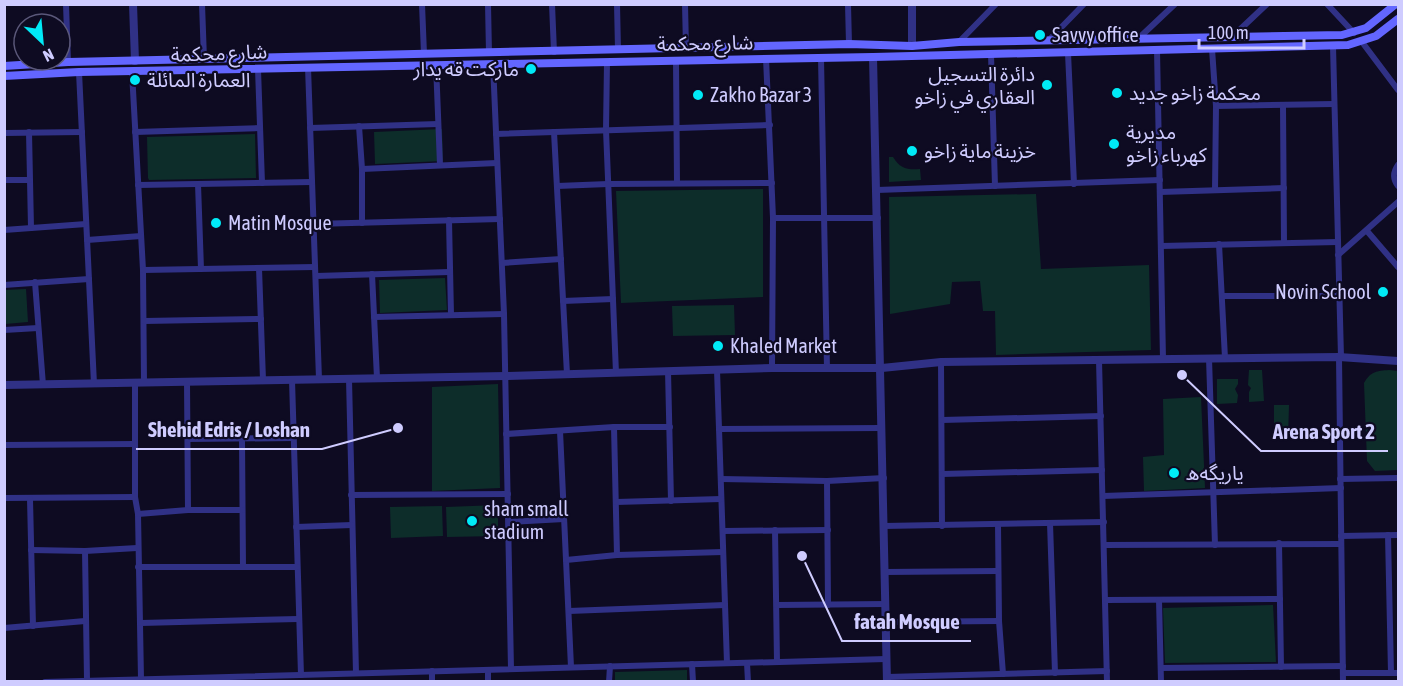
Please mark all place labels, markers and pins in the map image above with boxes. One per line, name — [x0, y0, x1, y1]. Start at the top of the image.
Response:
place label: Savvy office — [1052, 23, 1138, 46]
marker: Savvy office — [1033, 28, 1047, 42]
place label: ماركت قه يدار — [412, 57, 519, 81]
marker: ماركت قه يدار — [524, 62, 538, 76]
place label: دائرة التسجيل العقاري في زاخو — [914, 62, 1035, 113]
place label: العمارة المائلة — [147, 68, 251, 92]
marker: العمارة المائلة — [128, 73, 142, 87]
marker: دائرة التسجيل العقاري في زاخو — [1040, 78, 1054, 92]
place label: محكمة زاخو جديد — [1129, 81, 1261, 105]
place label: Zakho Bazar 3 — [710, 83, 812, 106]
marker: محكمة زاخو جديد — [1110, 86, 1124, 100]
marker: Zakho Bazar 3 — [691, 88, 705, 102]
place label: مديرية كهرباء زاخو — [1126, 120, 1207, 167]
marker: مديرية كهرباء زاخو — [1107, 137, 1121, 151]
place label: خزينة ماية زاخو — [924, 139, 1036, 163]
marker: خزينة ماية زاخو — [905, 144, 919, 158]
place label: Matin Mosque — [228, 211, 332, 234]
marker: Matin Mosque — [209, 216, 223, 230]
place label: Novin School — [1275, 280, 1372, 303]
marker: Novin School — [1376, 285, 1390, 299]
place label: Khaled Market — [730, 334, 837, 357]
marker: Khaled Market — [711, 339, 725, 353]
callout: Shehid Edris / Loshan — [136, 410, 322, 449]
callout: Arena Sport 2 — [1261, 412, 1388, 451]
place label: یاریگه‌ه — [1186, 461, 1244, 485]
marker: یاریگه‌ه — [1167, 466, 1181, 480]
place label: sham small stadium — [484, 497, 569, 543]
marker: sham small stadium — [465, 514, 479, 528]
callout: fatah Mosque — [842, 602, 971, 641]

